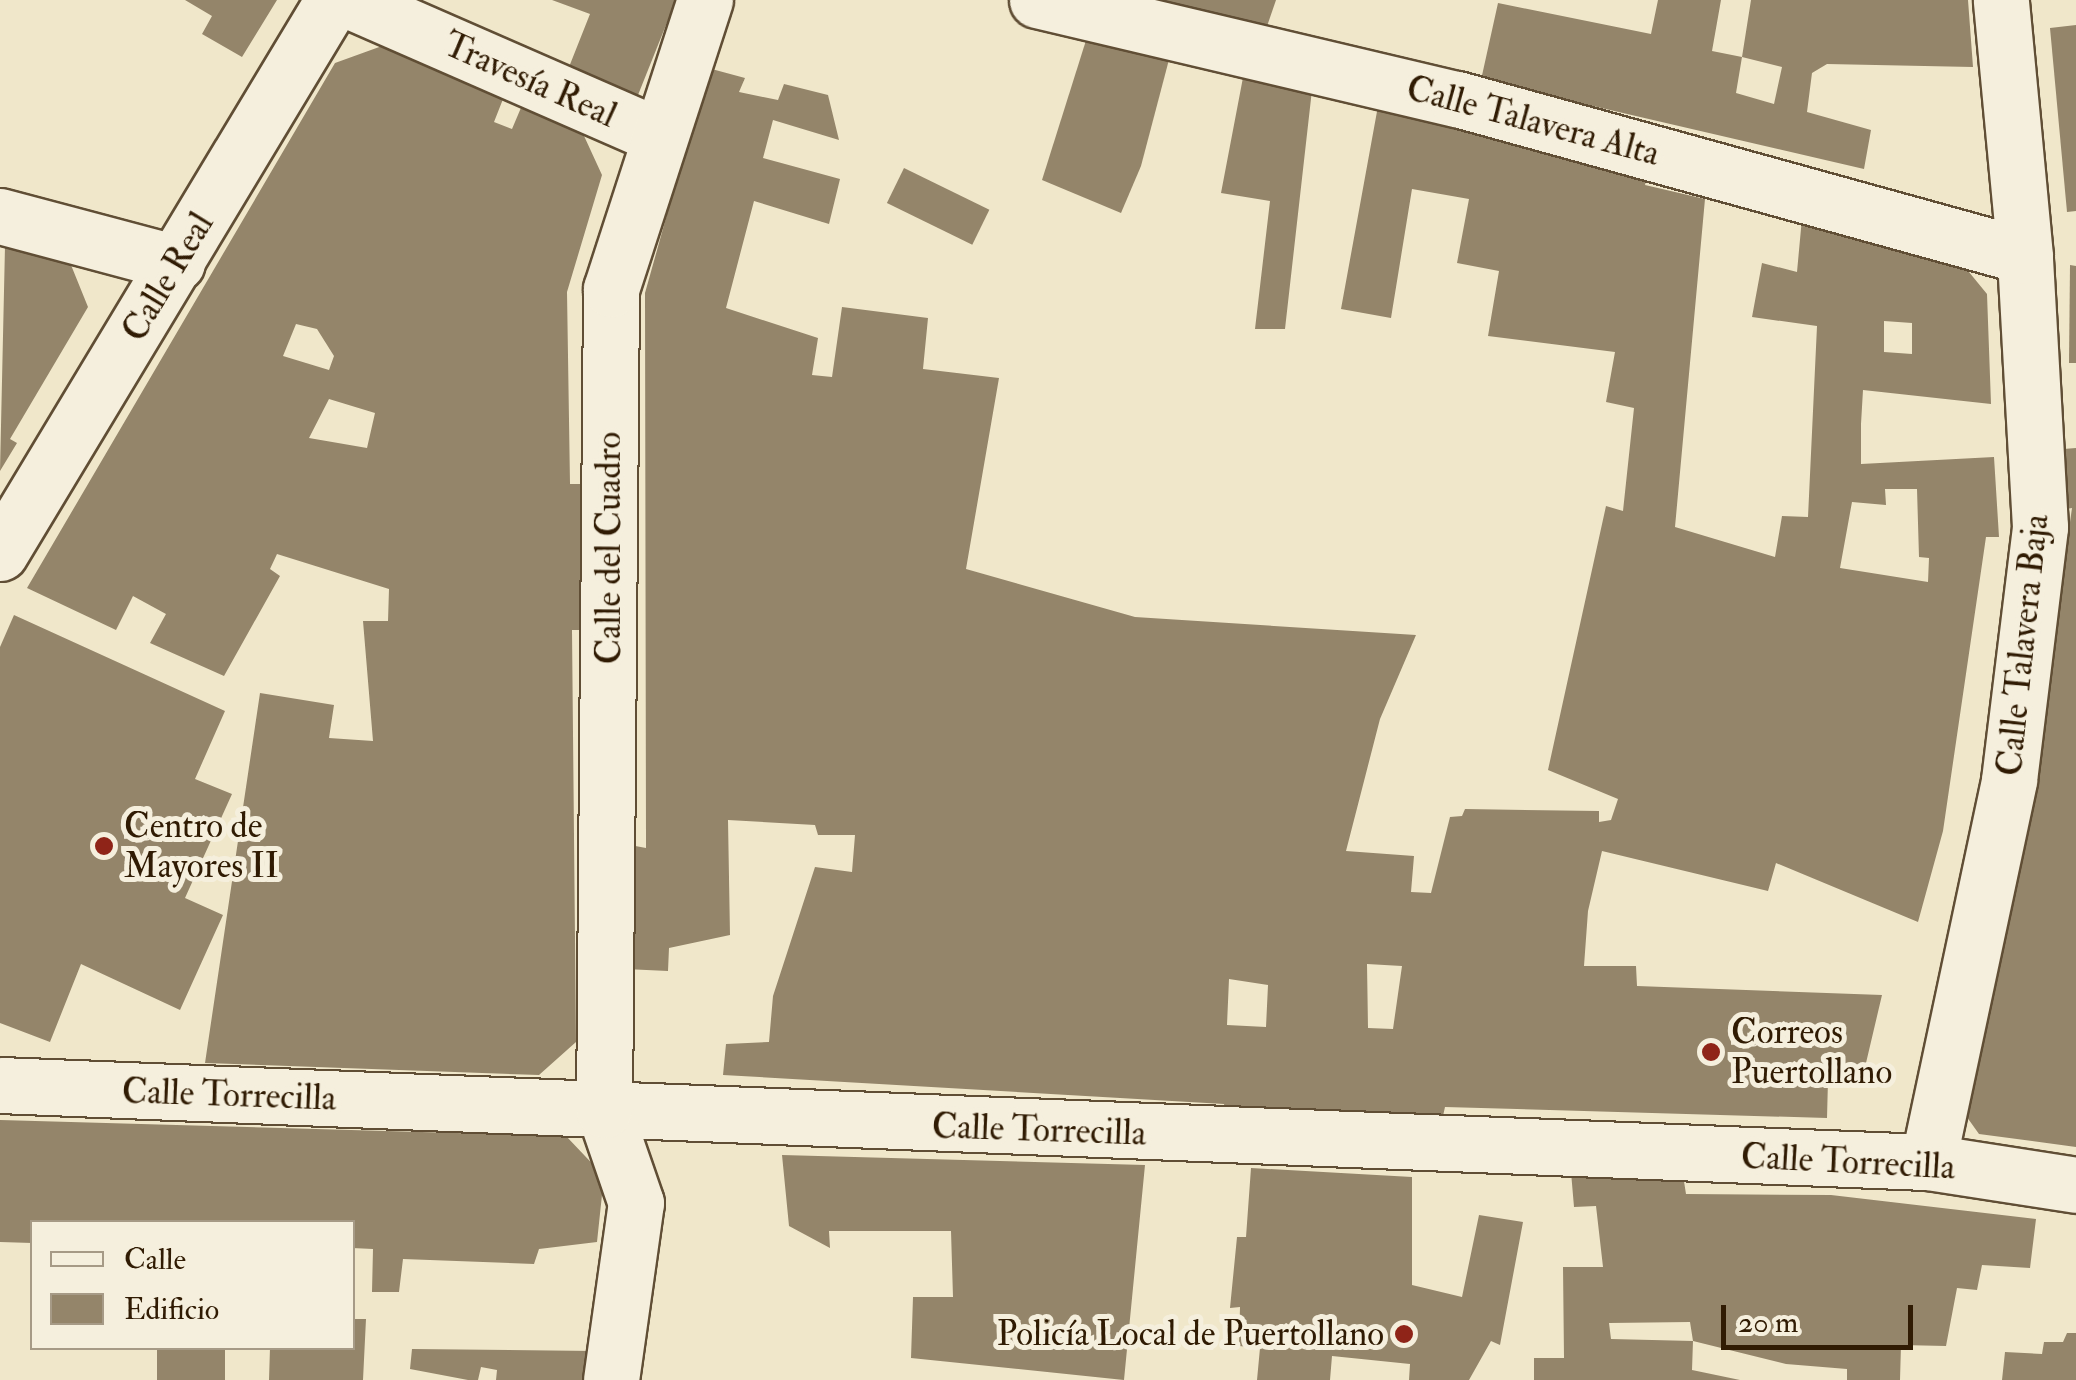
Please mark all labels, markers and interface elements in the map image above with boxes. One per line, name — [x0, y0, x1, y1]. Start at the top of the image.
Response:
street label: Travesía Real — [437, 23, 623, 137]
street label: Calle Talavera Alta — [1402, 67, 1664, 175]
street label: Calle Real — [113, 205, 223, 349]
street label: Calle del Cuadro — [588, 432, 630, 664]
street label: Calle Talavera Baja — [1988, 512, 2058, 778]
place label: Centro de Mayores II — [124, 805, 279, 887]
marker: Centro de Mayores II — [93, 835, 115, 857]
place label: Correos Puertollano — [1731, 1011, 1892, 1093]
marker: Correos Puertollano — [1700, 1041, 1722, 1063]
street label: Calle Torrecilla — [121, 1070, 337, 1120]
street label: Calle Torrecilla — [931, 1105, 1147, 1155]
street label: Calle Torrecilla — [1740, 1135, 1956, 1189]
legend — [30, 1220, 355, 1350]
text: Calle — [124, 1241, 186, 1278]
scale bar — [1726, 1285, 1918, 1347]
text: Edificio — [124, 1291, 219, 1328]
text: 20 m — [1738, 1304, 1798, 1341]
place label: Policía Local de Puertollano — [997, 1313, 1384, 1355]
marker: Policía Local de Puertollano — [1393, 1323, 1415, 1345]

